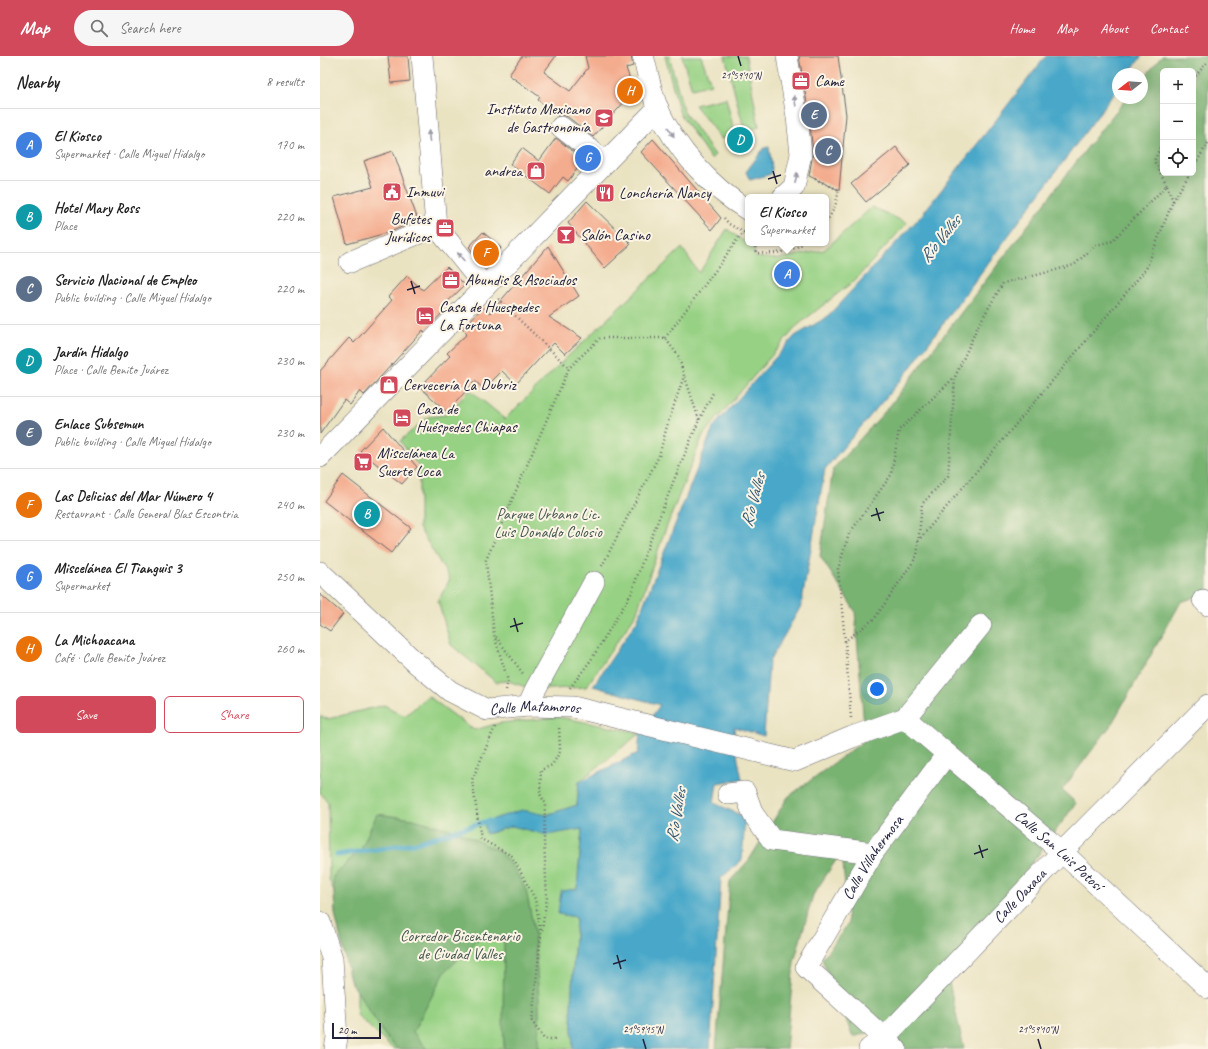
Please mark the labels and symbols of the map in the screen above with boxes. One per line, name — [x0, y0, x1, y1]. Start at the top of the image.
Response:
north arrow — [1112, 68, 1148, 104]
text: 21°59'10"N — [721, 69, 763, 82]
office icon: Came — [790, 70, 812, 92]
place label: Came — [815, 71, 846, 91]
pin: H — [617, 76, 643, 106]
one-way arrow — [791, 95, 797, 107]
place label: Instituto Mexicano de Gastronomía — [486, 99, 591, 137]
pin: E — [801, 100, 827, 130]
school or university icon: Instituto Mexicano de Gastronomía — [593, 107, 615, 129]
pin: D — [727, 125, 753, 155]
one-way arrow — [667, 126, 674, 138]
one-way arrow — [425, 130, 432, 142]
pin: C — [815, 136, 841, 166]
pin: G — [575, 143, 601, 173]
shop icon: andrea — [525, 160, 547, 182]
place label: andrea — [484, 161, 523, 181]
one-way arrow — [793, 172, 799, 184]
public building icon: Inmuvi — [381, 181, 403, 203]
place label: Inmuvi — [406, 182, 445, 202]
restaurant icon: Lonchería Nancy — [594, 182, 616, 204]
place label: Lonchería Nancy — [619, 183, 712, 203]
place label: Bufetes Jurídicos — [385, 209, 433, 247]
water label: Río Valles — [915, 209, 967, 267]
office icon: Bufetes Jurídicos — [434, 217, 456, 239]
bar icon: Salón Casino — [555, 224, 577, 246]
place label: Salón Casino — [580, 225, 651, 245]
pin: F — [473, 238, 499, 268]
one-way arrow — [456, 251, 465, 262]
pin: A — [774, 259, 800, 289]
office icon: Abundis & Asociados — [440, 269, 462, 291]
place label: Abundis & Asociados — [465, 270, 578, 290]
place label: Casa de Huespedes La Fortuna — [439, 297, 540, 335]
hotel icon: Casa de Huespedes La Fortuna — [414, 305, 436, 327]
shop icon: Cervecería La Dubriz — [378, 374, 400, 396]
place label: Cervecería La Dubriz — [403, 375, 517, 395]
place label: Casa de Huéspedes Chiapas — [416, 399, 518, 437]
hotel icon: Casa de Huéspedes Chiapas — [391, 407, 413, 429]
place label: Miscelánea La Suerte Loca — [377, 443, 455, 481]
supermarket icon: Miscelánea La Suerte Loca — [352, 451, 374, 473]
water label: Río Valles — [736, 468, 771, 529]
pin: B — [354, 499, 380, 529]
park label: Parque Urbano Lic. Luis Donaldo Colosio — [494, 504, 603, 542]
your location — [867, 679, 887, 699]
street label: Calle Matamoros — [489, 696, 584, 720]
water label: Río Valles — [661, 784, 692, 843]
street label: Calle San Luis Potosí — [1010, 806, 1109, 897]
street label: Calle Villahermosa — [838, 810, 908, 904]
street label: Calle Oaxaca — [989, 863, 1052, 928]
park label: Corredor Bicentenario de Ciudad Valles — [400, 926, 521, 964]
scale bar — [332, 1021, 381, 1040]
text: 21°59'15"N — [623, 1023, 665, 1036]
text: 21°59'10"N — [1018, 1023, 1060, 1036]

